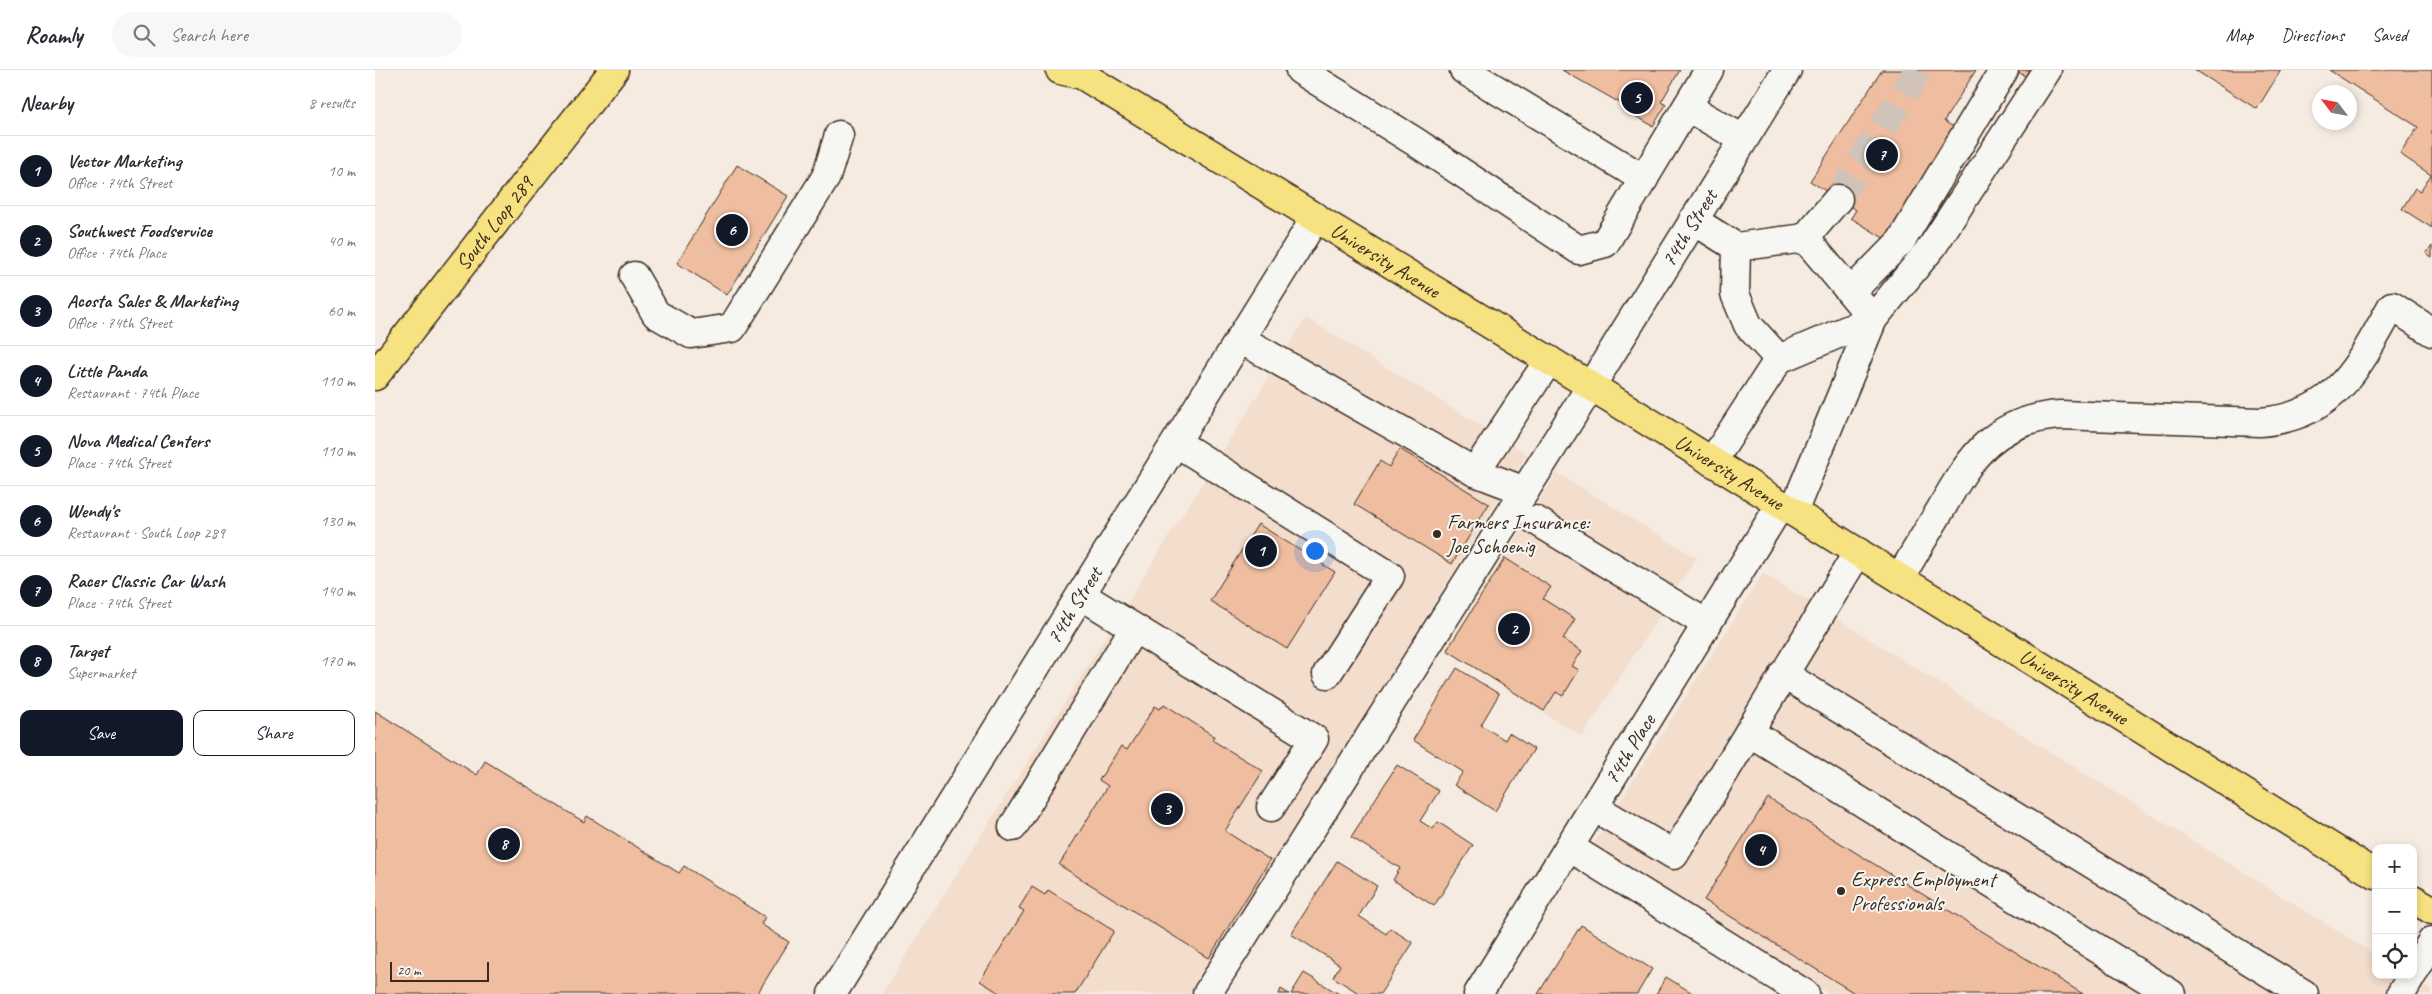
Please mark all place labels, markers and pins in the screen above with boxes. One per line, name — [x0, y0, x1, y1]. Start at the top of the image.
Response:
pin: 5 — [1621, 79, 1653, 117]
pin: 7 — [1866, 136, 1898, 174]
pin: 6 — [716, 211, 748, 249]
place label: Farmers Insurance: Joe Schoenig — [1446, 509, 1591, 559]
marker: Farmers Insurance: Joe Schoenig — [1431, 528, 1443, 540]
pin: 1 — [1245, 532, 1277, 570]
pin: 2 — [1498, 610, 1530, 648]
pin: 3 — [1151, 790, 1183, 828]
pin: 8 — [488, 825, 520, 863]
pin: 4 — [1745, 831, 1777, 869]
place label: Express Employment Professionals — [1851, 866, 1998, 916]
marker: Express Employment Professionals — [1835, 885, 1847, 897]

